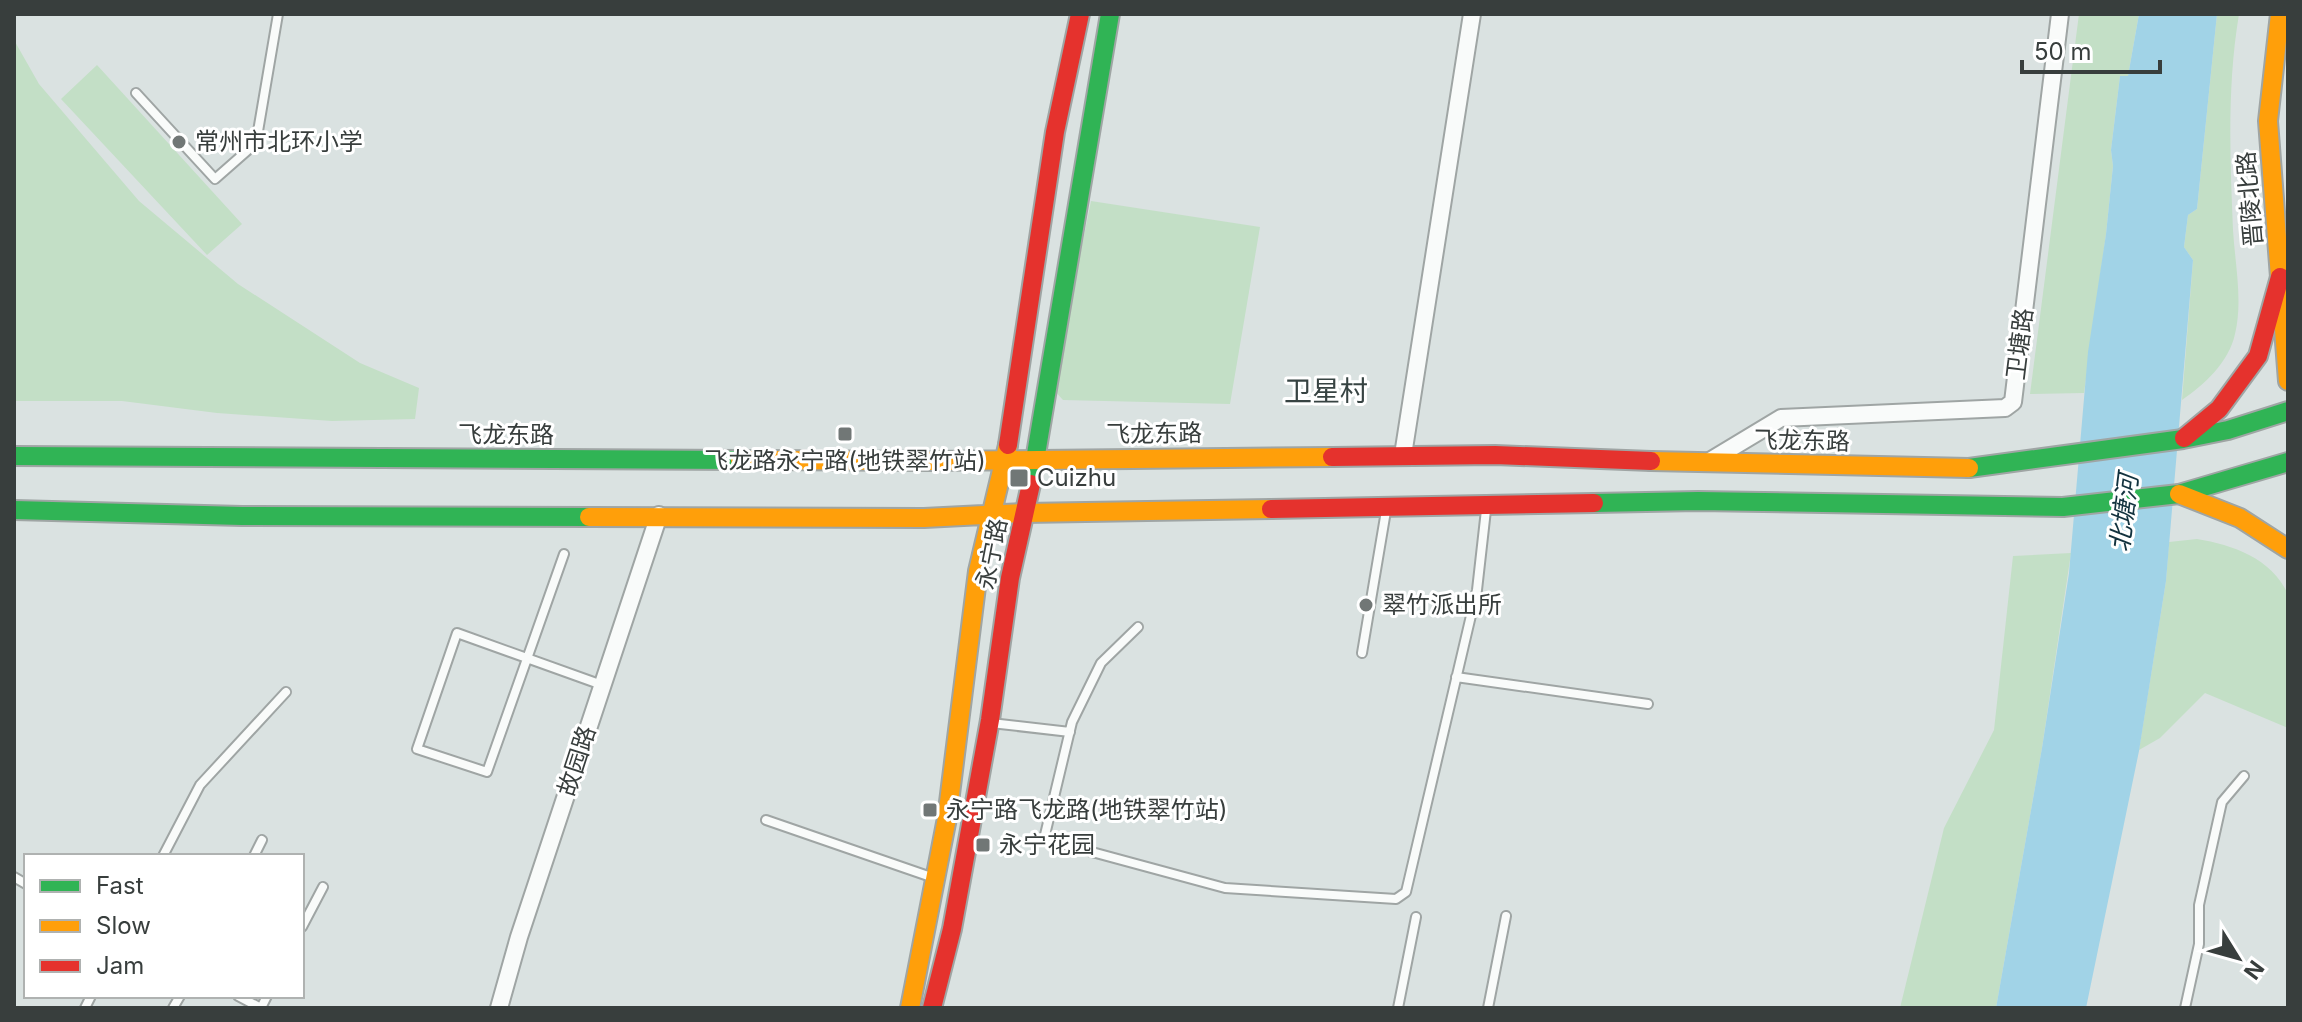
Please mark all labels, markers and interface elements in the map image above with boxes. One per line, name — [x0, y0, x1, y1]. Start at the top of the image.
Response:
scale bar — [2022, 24, 2160, 74]
text: 50 m — [2034, 37, 2092, 66]
place label: 常州市北环小学 — [195, 127, 363, 156]
marker: 常州市北环小学 — [170, 133, 188, 151]
street label: 晋陵北路 — [2231, 150, 2268, 248]
street label: 卫塘路 — [2001, 306, 2038, 381]
district label: 卫星村 — [1284, 374, 1368, 408]
street label: 飞龙东路 — [1106, 418, 1202, 449]
street label: 飞龙东路 — [458, 420, 554, 449]
marker: 飞龙路永宁路(地铁翠竹站) — [836, 425, 854, 443]
street label: 飞龙东路 — [1754, 425, 1850, 456]
place label: 飞龙路永宁路(地铁翠竹站) — [704, 446, 986, 475]
place label: Cuizhu — [1037, 463, 1116, 492]
marker: Cuizhu — [1008, 467, 1030, 489]
water label: 北塘河 — [2103, 467, 2144, 554]
street label: 永宁路 — [970, 516, 1013, 592]
place label: 翠竹派出所 — [1382, 590, 1502, 619]
marker: 翠竹派出所 — [1357, 596, 1375, 614]
street label: 故园路 — [552, 722, 601, 800]
place label: 永宁路飞龙路(地铁翠竹站) — [946, 795, 1228, 824]
marker: 永宁路飞龙路(地铁翠竹站) — [921, 801, 939, 819]
place label: 永宁花园 — [999, 830, 1095, 859]
marker: 永宁花园 — [974, 836, 992, 854]
legend — [24, 854, 304, 998]
text: Fast — [96, 871, 144, 900]
text: Slow — [96, 911, 151, 940]
north arrow — [2198, 918, 2278, 998]
text: Jam — [96, 951, 144, 980]
text: N — [2239, 956, 2269, 985]

